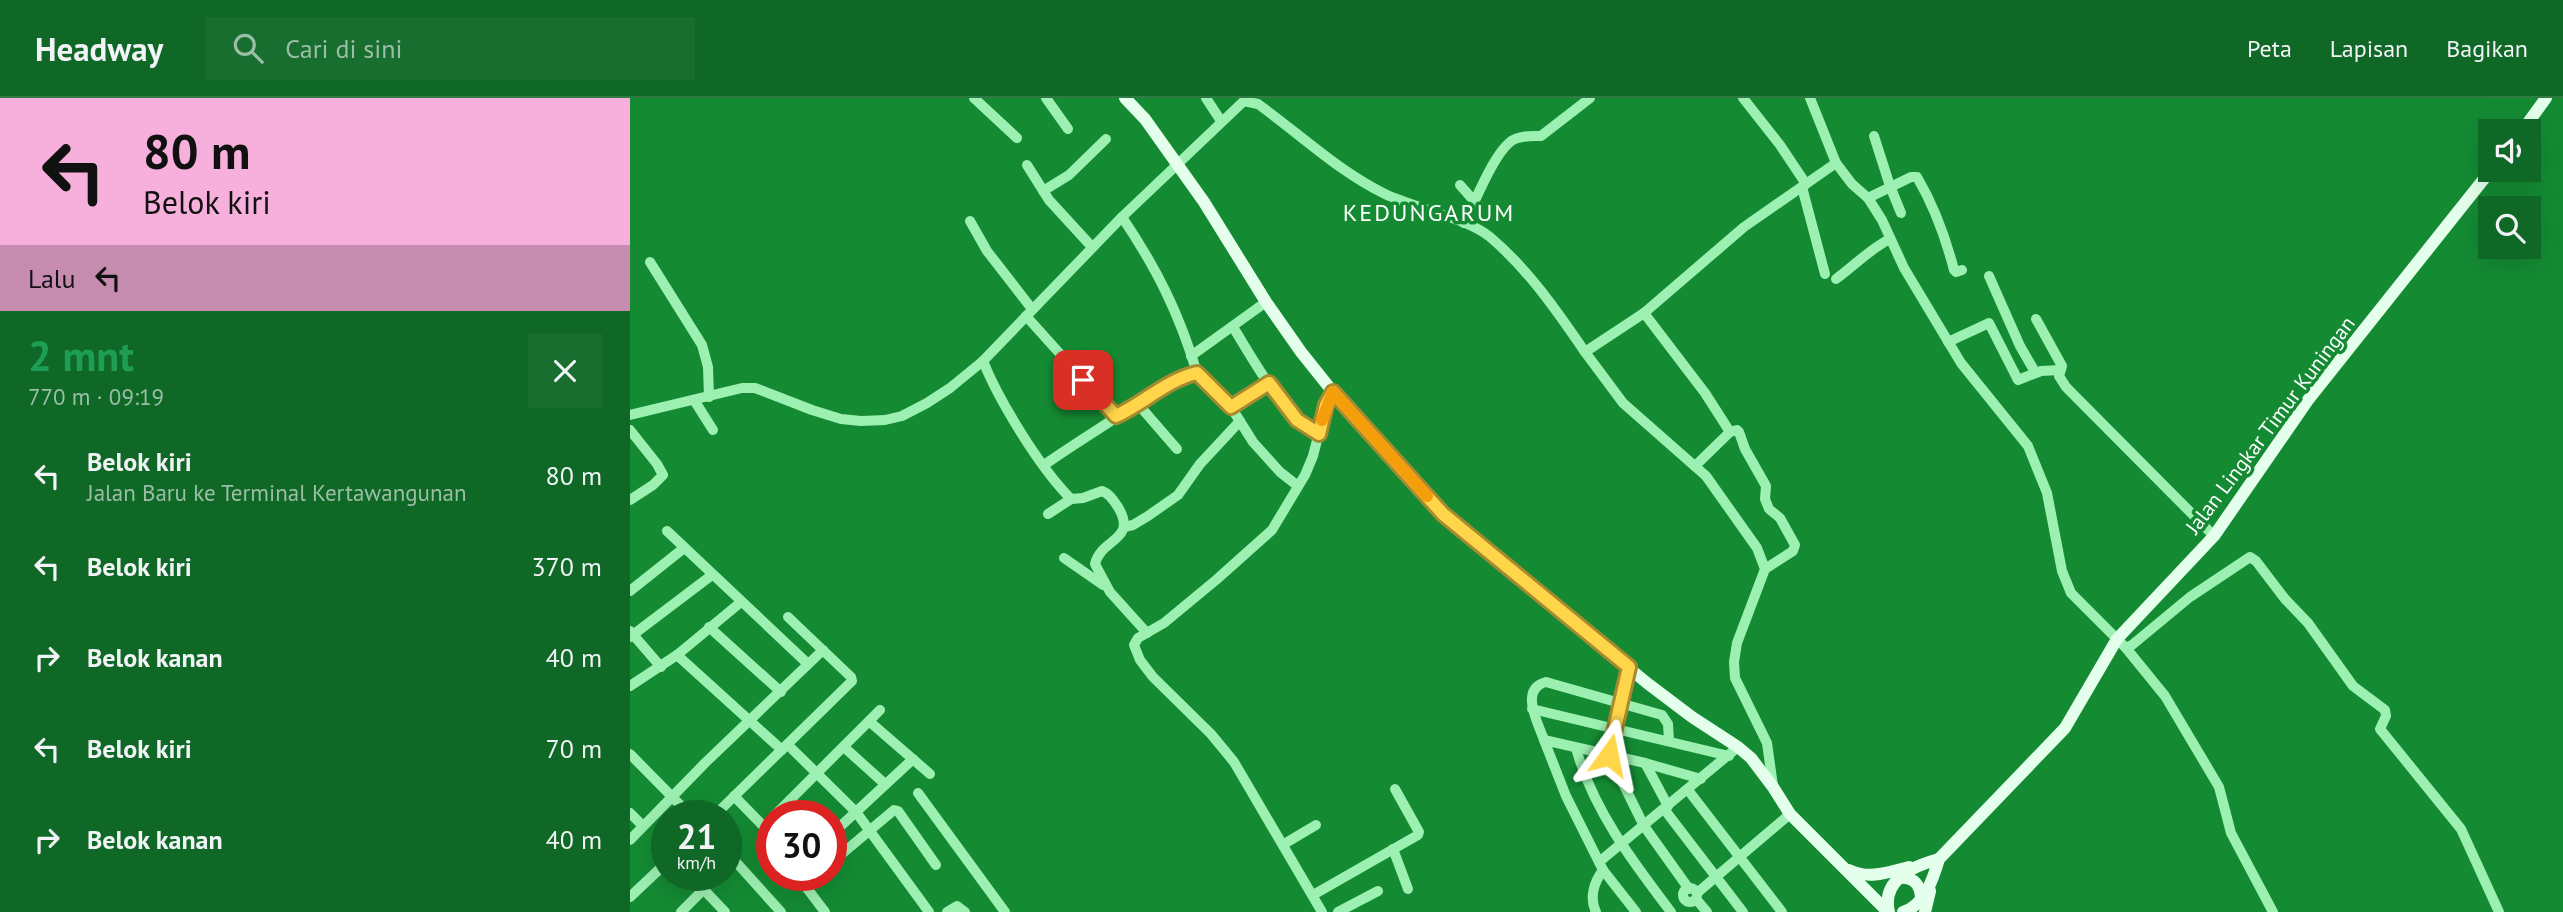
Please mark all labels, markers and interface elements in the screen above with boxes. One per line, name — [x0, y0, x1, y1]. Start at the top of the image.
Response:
search box — [205, 17, 695, 80]
text: Headway — [35, 27, 163, 70]
icon: search — [229, 29, 267, 67]
text: Cari di sini — [285, 32, 402, 65]
text: Peta — [2247, 33, 2292, 64]
text: Lapisan — [2330, 33, 2408, 64]
text: Bagikan — [2446, 33, 2528, 64]
text: 80 m — [143, 119, 250, 183]
map controls — [2478, 119, 2541, 259]
button: sound — [2478, 119, 2541, 182]
icon: left — [28, 126, 119, 217]
text: Belok kiri — [143, 181, 271, 223]
button: search — [2478, 196, 2541, 259]
district label: KEDUNGARUM — [1343, 197, 1515, 228]
icon: left — [89, 259, 127, 297]
text: Lalu — [28, 262, 75, 295]
street label: Jalan Lingkar Timur Kuningan — [2179, 311, 2361, 540]
text: 2 mnt — [28, 328, 134, 383]
button: close — [528, 334, 602, 408]
pin — [1053, 350, 1113, 410]
icon: arrive — [1064, 361, 1102, 399]
text: 770 m · 09:19 — [28, 382, 164, 411]
text: Belok kiri — [87, 445, 192, 478]
icon: left — [28, 457, 66, 495]
text: 80 m — [546, 459, 602, 492]
text: Jalan Baru ke Terminal Kertawangunan — [87, 478, 467, 507]
icon: left — [28, 548, 66, 586]
text: Belok kiri — [87, 550, 192, 583]
text: 370 m — [531, 550, 602, 583]
icon: right — [28, 639, 66, 677]
text: Belok kanan — [87, 641, 223, 674]
text: 40 m — [546, 641, 602, 674]
position arrow — [1572, 718, 1646, 792]
icon: left — [28, 730, 66, 768]
text: Belok kiri — [87, 732, 192, 765]
text: 70 m — [546, 732, 602, 765]
speed limit sign: 30 — [756, 800, 847, 891]
text: 21 — [677, 813, 716, 859]
icon: right — [28, 821, 66, 859]
text: Belok kanan — [87, 823, 223, 856]
text: 40 m — [546, 823, 602, 856]
text: km/h — [677, 851, 716, 874]

